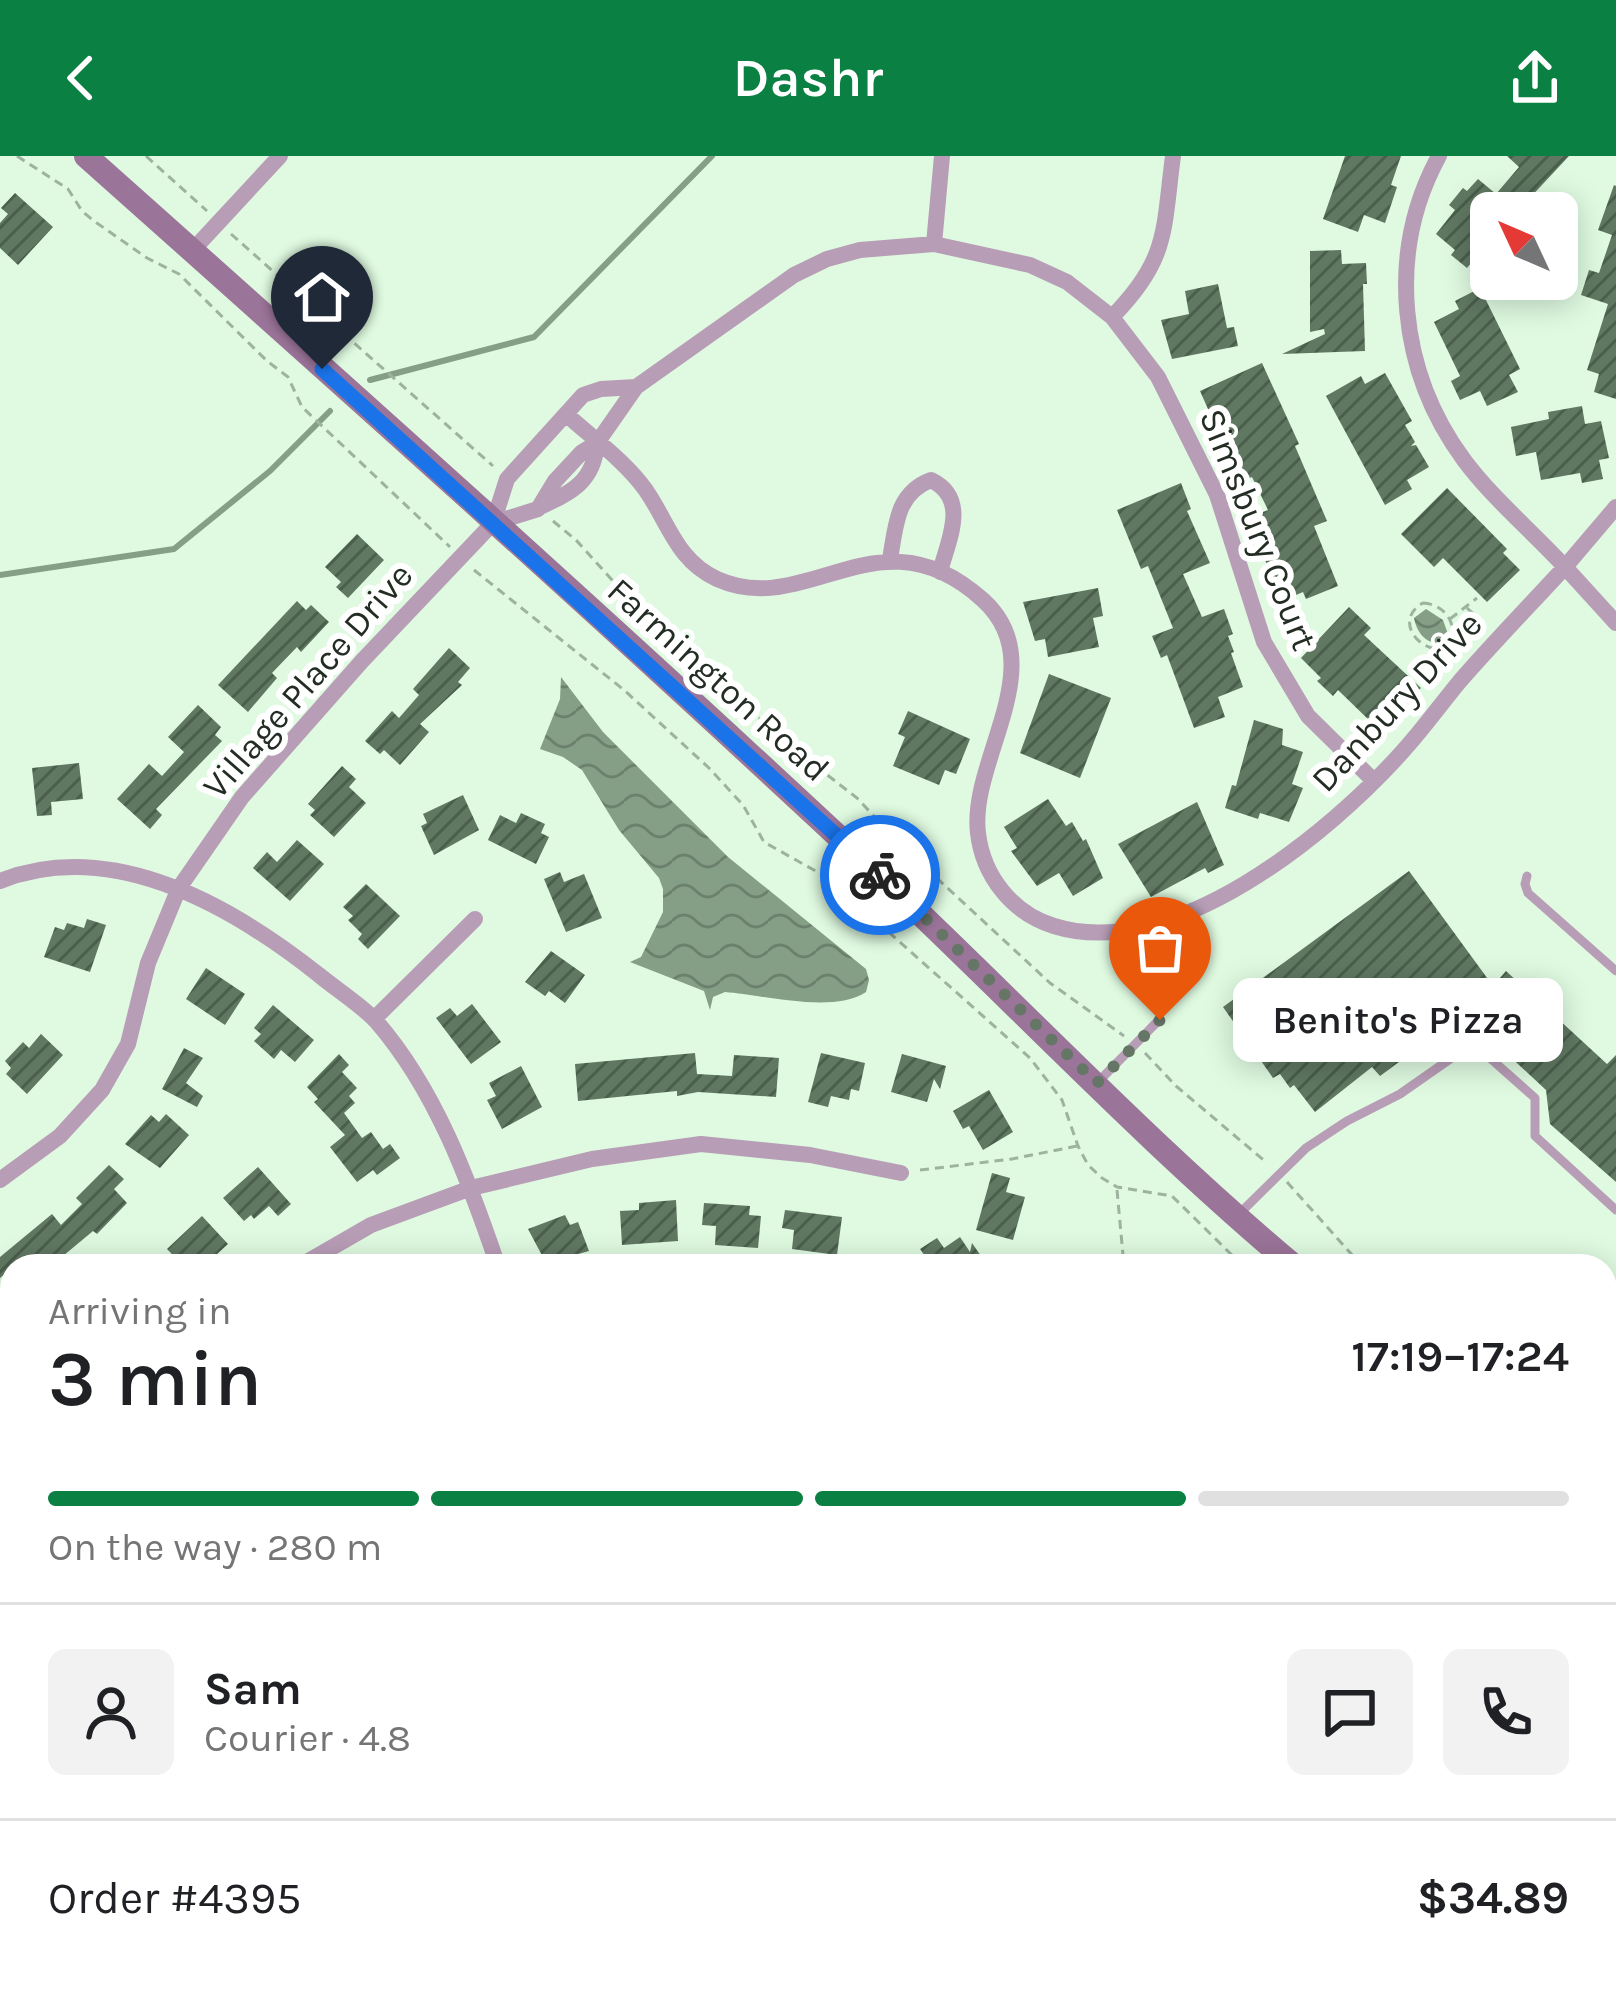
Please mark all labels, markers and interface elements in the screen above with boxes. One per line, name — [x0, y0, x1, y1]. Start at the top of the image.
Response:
icon: back — [48, 45, 114, 111]
icon: share — [1502, 45, 1568, 111]
text: Dashr — [733, 46, 883, 110]
north arrow — [1470, 192, 1578, 300]
map controls — [1470, 192, 1578, 300]
pin — [271, 246, 373, 369]
icon: home — [289, 264, 355, 330]
street label: Simsbury Court — [1191, 403, 1326, 656]
street label: Village Place Drive — [194, 554, 421, 807]
street label: Farmington Road — [599, 569, 838, 790]
street label: Danbury Drive — [1303, 603, 1491, 800]
courier — [820, 815, 940, 935]
icon: bike — [847, 842, 913, 908]
pin — [1109, 897, 1211, 1020]
icon: bag — [1127, 915, 1193, 981]
callout: Benito's Pizza — [1232, 978, 1562, 1062]
text: Benito's Pizza — [1272, 997, 1524, 1043]
text: Arriving in — [48, 1288, 231, 1334]
text: 17:19–17:24 — [1351, 1330, 1569, 1382]
text: 3 min — [48, 1333, 262, 1425]
text: On the way · 280 m — [48, 1524, 382, 1570]
button: person — [48, 1649, 174, 1775]
button: chat — [1287, 1649, 1413, 1775]
button: phone — [1443, 1649, 1569, 1775]
text: Sam — [204, 1663, 302, 1715]
text: Courier · 4.8 — [204, 1715, 411, 1761]
text: Order #4395 — [48, 1872, 301, 1924]
text: $34.89 — [1417, 1872, 1569, 1924]

